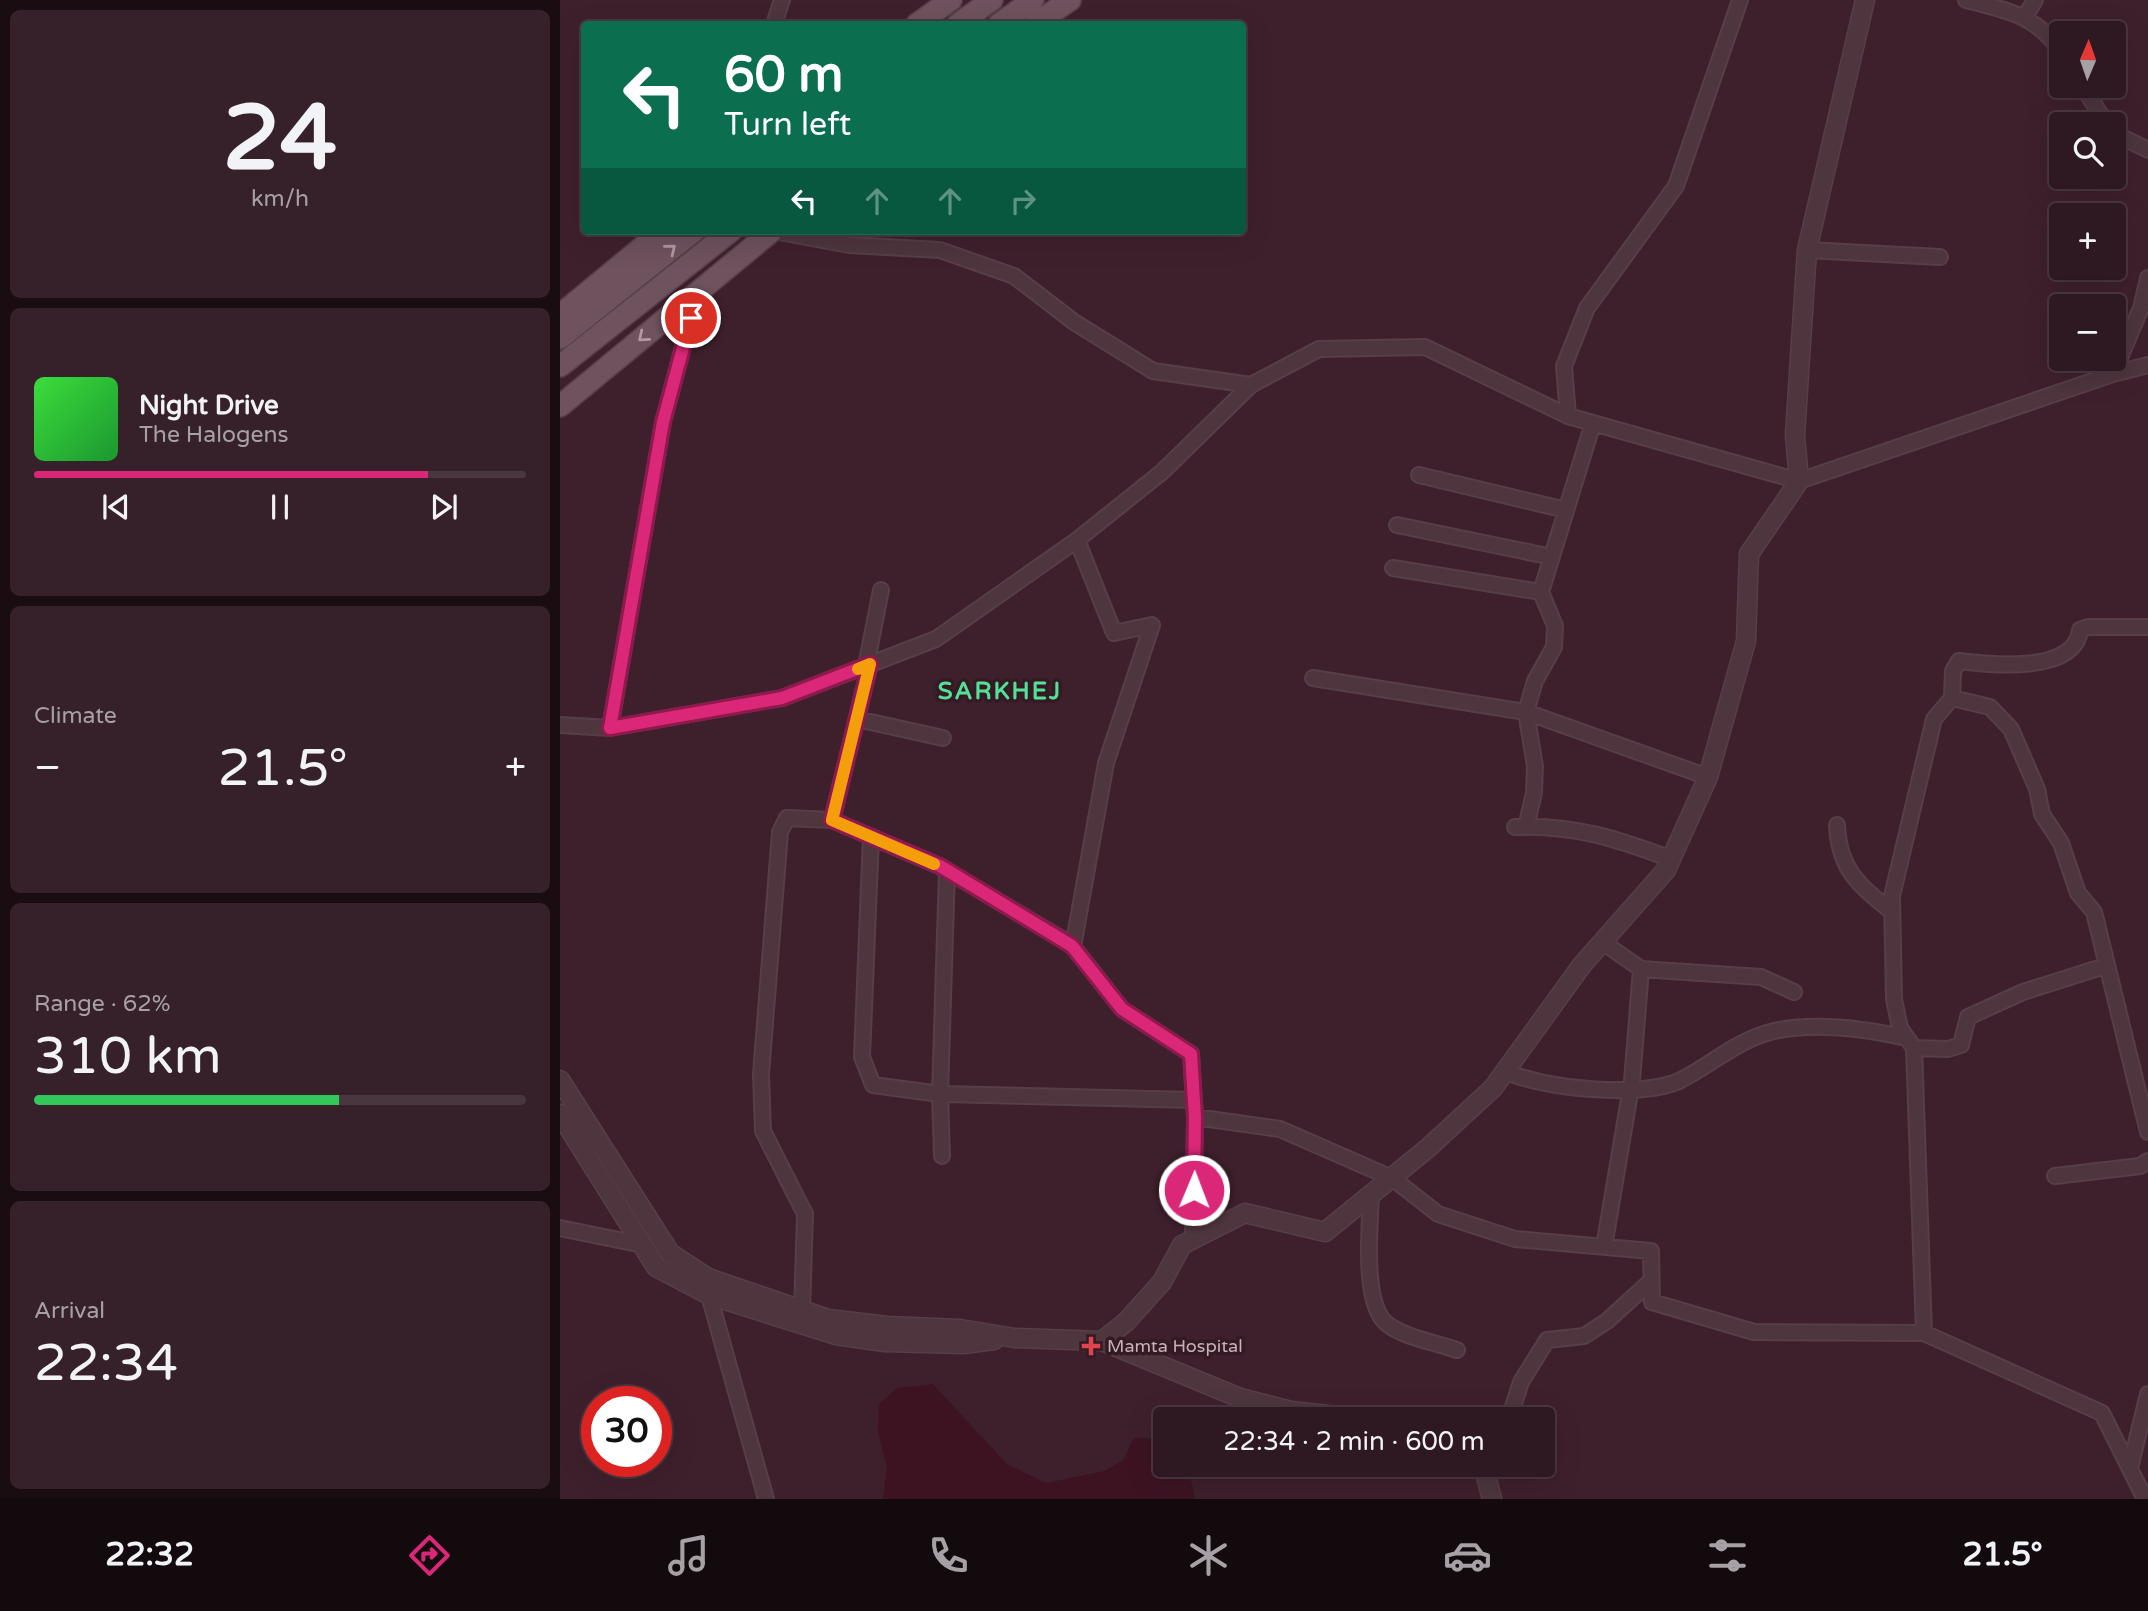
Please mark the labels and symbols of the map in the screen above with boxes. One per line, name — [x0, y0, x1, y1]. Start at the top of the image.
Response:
north arrow — [2049, 21, 2126, 98]
one-way arrow — [663, 245, 675, 258]
pin — [661, 288, 721, 348]
one-way arrow — [639, 329, 652, 341]
district label: SARKHEJ — [938, 677, 1062, 706]
position arrow — [1157, 1153, 1231, 1227]
place label: Mamta Hospital — [1107, 1335, 1243, 1357]
marker: Mamta Hospital — [1081, 1336, 1101, 1356]
speed limit sign: 30 — [581, 1386, 672, 1477]

